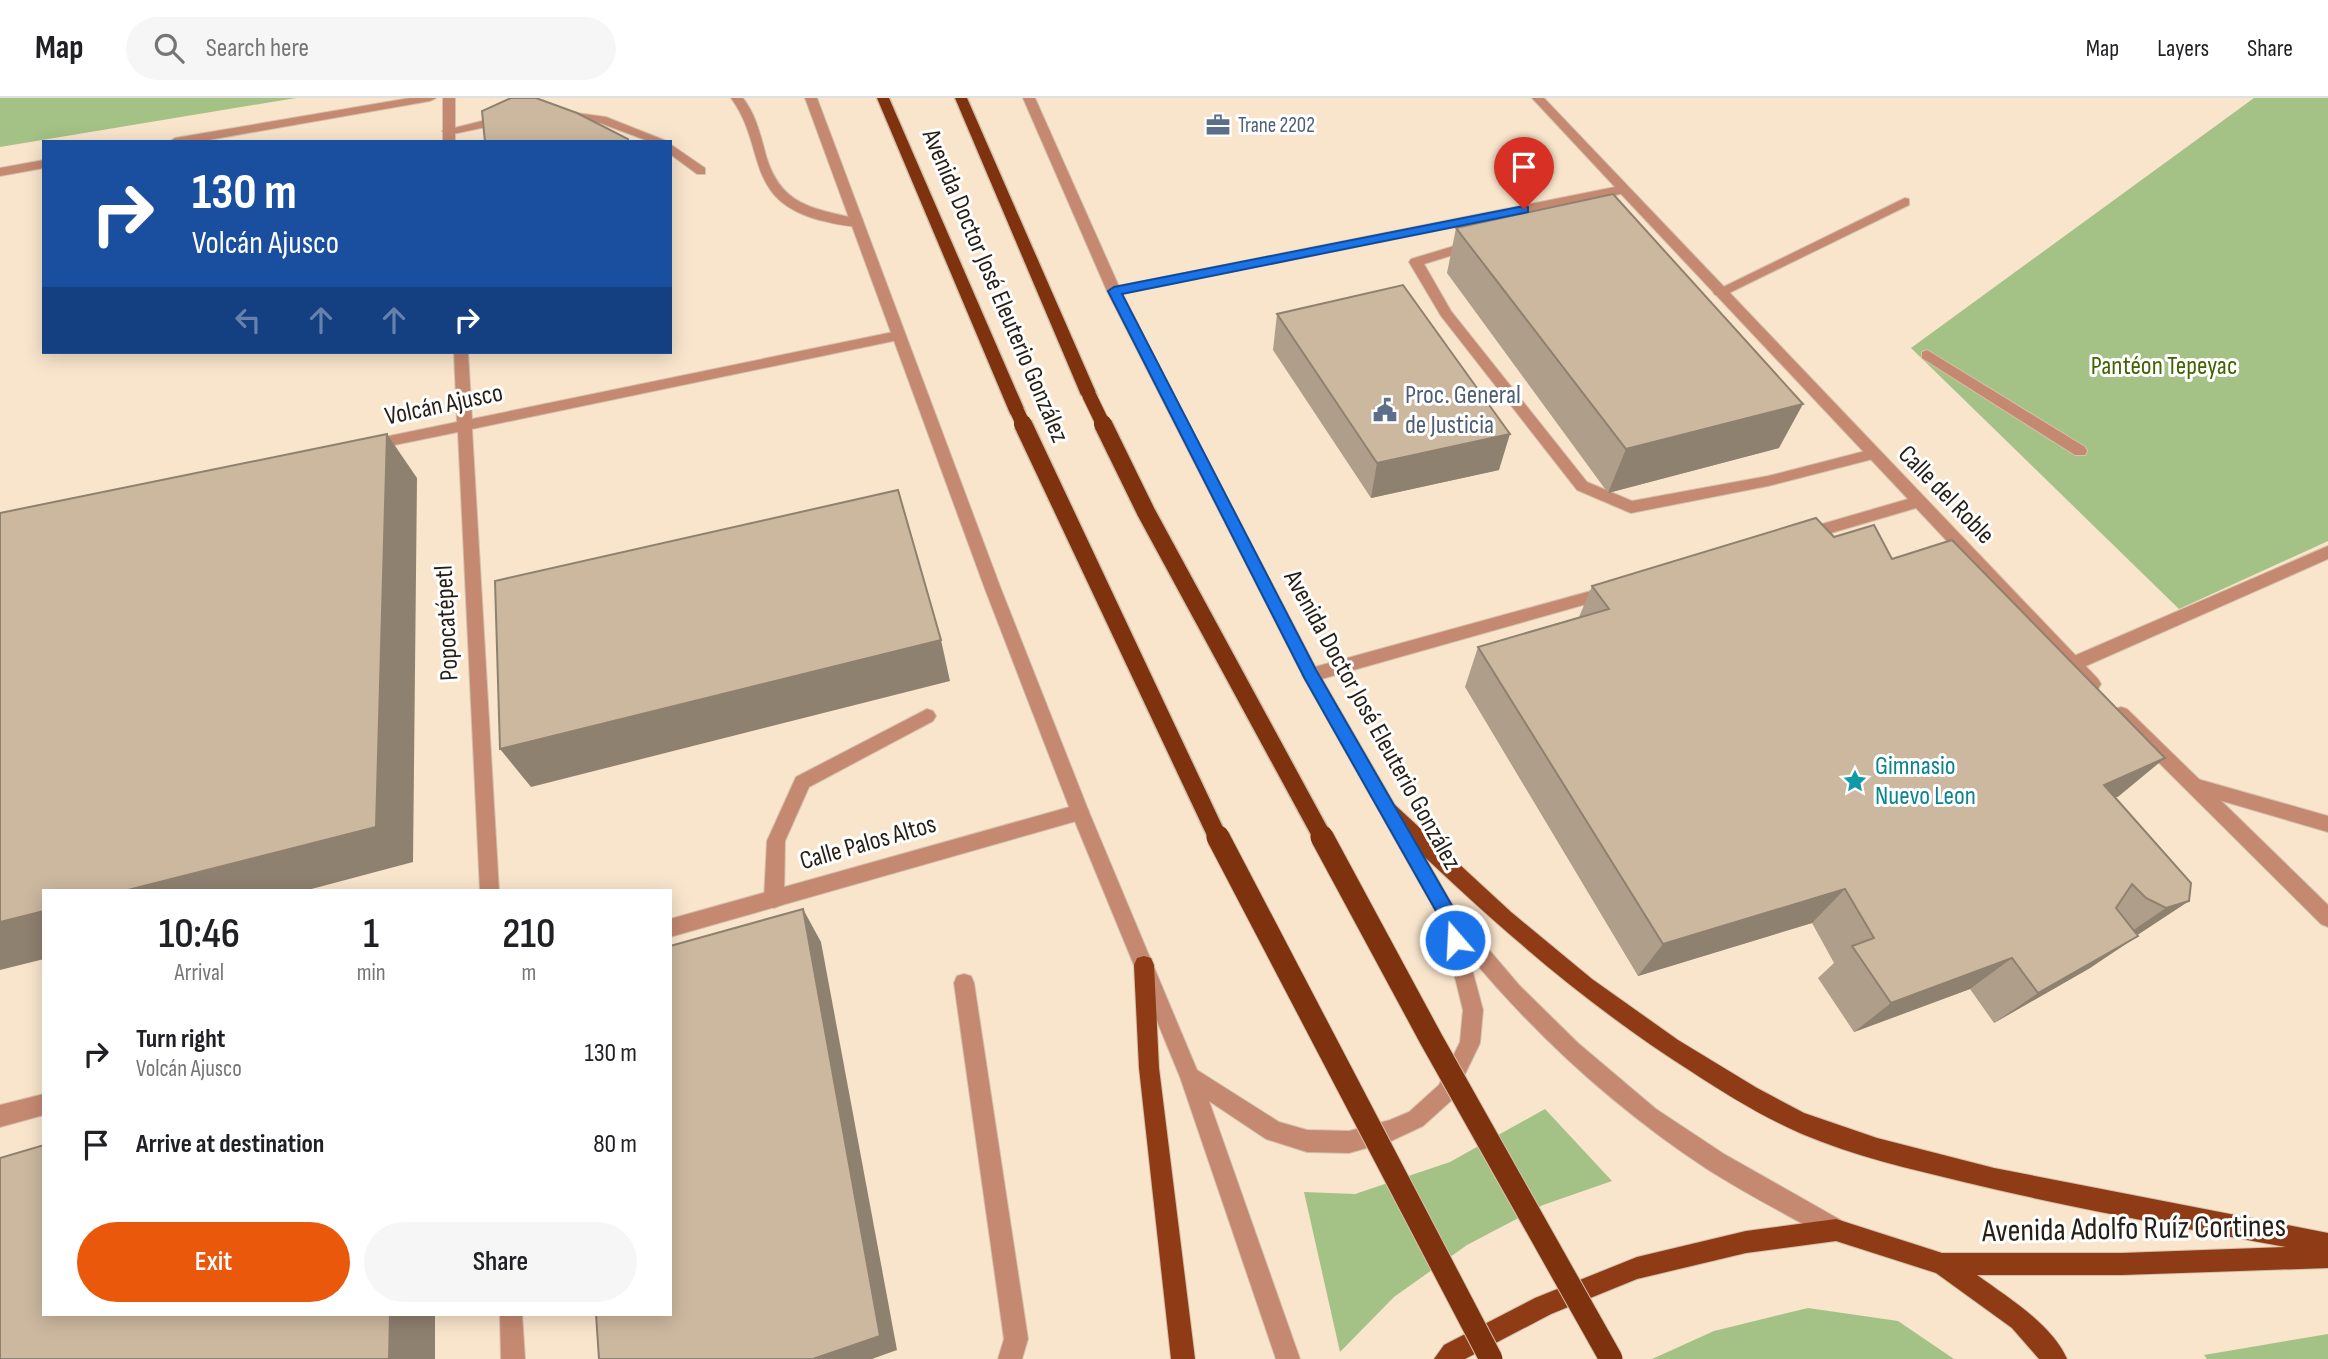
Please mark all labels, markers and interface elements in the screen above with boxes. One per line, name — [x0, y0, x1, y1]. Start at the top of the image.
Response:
search box — [126, 17, 616, 80]
text: Map — [35, 28, 84, 68]
icon: search — [150, 29, 188, 67]
text: Search here — [206, 33, 309, 64]
text: Map — [2086, 34, 2119, 63]
text: Layers — [2157, 34, 2209, 63]
text: Share — [2247, 34, 2293, 63]
office icon: Trane 2202 — [1204, 111, 1232, 139]
place label: Trane 2202 — [1238, 113, 1315, 138]
street label: Avenida Doctor José Eleuterio González — [914, 124, 1075, 447]
pin — [1494, 137, 1554, 209]
icon: arrive — [1505, 148, 1543, 186]
text: 130 m — [192, 164, 297, 223]
icon: right — [77, 168, 168, 259]
text: Volcán Ajusco — [192, 224, 339, 263]
icon: left — [229, 301, 267, 339]
icon: ahead — [302, 301, 340, 339]
icon: ahead — [375, 301, 413, 339]
icon: right — [448, 301, 486, 339]
park label: Pantéon Tepeyac — [2091, 351, 2237, 382]
street label: Volcán Ajusco — [382, 377, 506, 433]
place label: Proc. General de Justicia — [1405, 380, 1521, 441]
public building icon: Proc. General de Justicia — [1371, 396, 1399, 424]
street label: Calle del Roble — [1891, 439, 2001, 551]
street label: Avenida Doctor José Eleuterio González — [1276, 564, 1467, 875]
street label: Popocatépetl — [428, 565, 466, 681]
place label: Gimnasio Nuevo Leon — [1875, 751, 1976, 812]
place icon: Gimnasio Nuevo Leon — [1841, 767, 1869, 795]
street label: Calle Palos Altos — [796, 809, 940, 877]
position arrow — [1418, 903, 1492, 977]
text: 10:46 — [159, 909, 240, 960]
text: 1 — [363, 909, 379, 960]
text: 210 — [502, 909, 555, 960]
text: Arrival — [175, 959, 224, 987]
text: min — [357, 959, 386, 987]
text: m — [521, 959, 536, 987]
text: Turn right — [136, 1024, 225, 1055]
icon: right — [77, 1035, 115, 1073]
text: 130 m — [585, 1038, 637, 1069]
text: Volcán Ajusco — [136, 1055, 242, 1083]
icon: arrive — [77, 1126, 115, 1164]
text: Arrive at destination — [136, 1129, 324, 1160]
text: 80 m — [593, 1129, 637, 1160]
street label: Avenida Adolfo Ruíz Cortines — [1981, 1207, 2286, 1251]
button: Exit — [77, 1222, 350, 1302]
button: Share — [364, 1222, 637, 1302]

